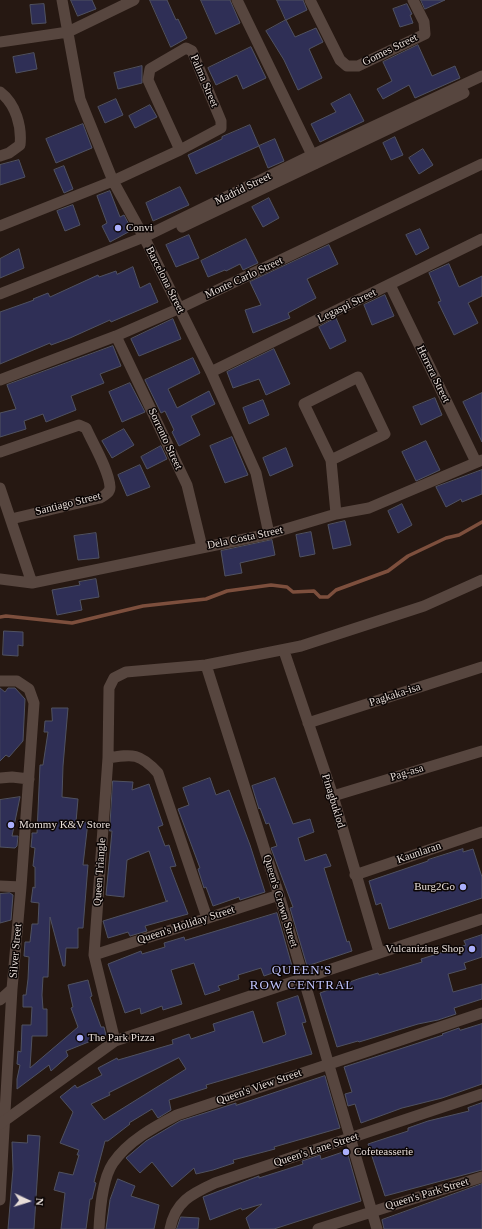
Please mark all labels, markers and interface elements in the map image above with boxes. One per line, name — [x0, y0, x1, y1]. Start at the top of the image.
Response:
street label: Gomes Street — [360, 31, 420, 69]
street label: Palma Street — [187, 53, 221, 109]
street label: Madrid Street — [213, 170, 273, 208]
place label: Convi — [126, 221, 153, 235]
marker: Convi — [113, 223, 123, 233]
street label: Barcelona Street — [143, 244, 187, 316]
street label: Monte Carlo Street — [203, 254, 285, 302]
street label: Legaspi Street — [316, 286, 378, 326]
street label: Herrera Street — [413, 343, 453, 405]
street label: Sorrento Street — [145, 406, 185, 472]
street label: Santiago Street — [34, 490, 102, 518]
street label: Dela Costa Street — [206, 524, 284, 552]
street label: Pagkaka-isa — [368, 681, 422, 709]
street label: Pag-asa — [389, 762, 425, 784]
street label: Pinagbuklod — [319, 772, 347, 830]
place label: Mommy K&V Store — [19, 818, 110, 832]
marker: Mommy K&V Store — [6, 820, 16, 830]
street label: Queen Triangle — [91, 837, 109, 907]
street label: Kaunlaran — [395, 839, 443, 867]
street label: Queen's Crown Street — [260, 853, 300, 949]
place label: Burg2Go — [414, 880, 455, 894]
marker: Burg2Go — [458, 882, 468, 892]
street label: Queen's Holiday Street — [136, 903, 236, 947]
street label: Silver Street — [7, 923, 25, 979]
place label: Vulcanizing Shop — [386, 942, 464, 956]
marker: Vulcanizing Shop — [467, 944, 477, 954]
district label: QUEEN'S ROW CENTRAL — [250, 963, 354, 994]
place label: The Park Pizza — [88, 1031, 155, 1045]
marker: The Park Pizza — [75, 1033, 85, 1043]
street label: Queen's View Street — [215, 1066, 303, 1108]
street label: Queen's Lane Street — [272, 1130, 360, 1170]
place label: Cofeteasserie — [354, 1145, 413, 1159]
marker: Cofeteasserie — [341, 1147, 351, 1157]
street label: Queen's Park Street — [384, 1175, 470, 1213]
north arrow — [8, 1181, 48, 1221]
text: N — [34, 1197, 46, 1206]

